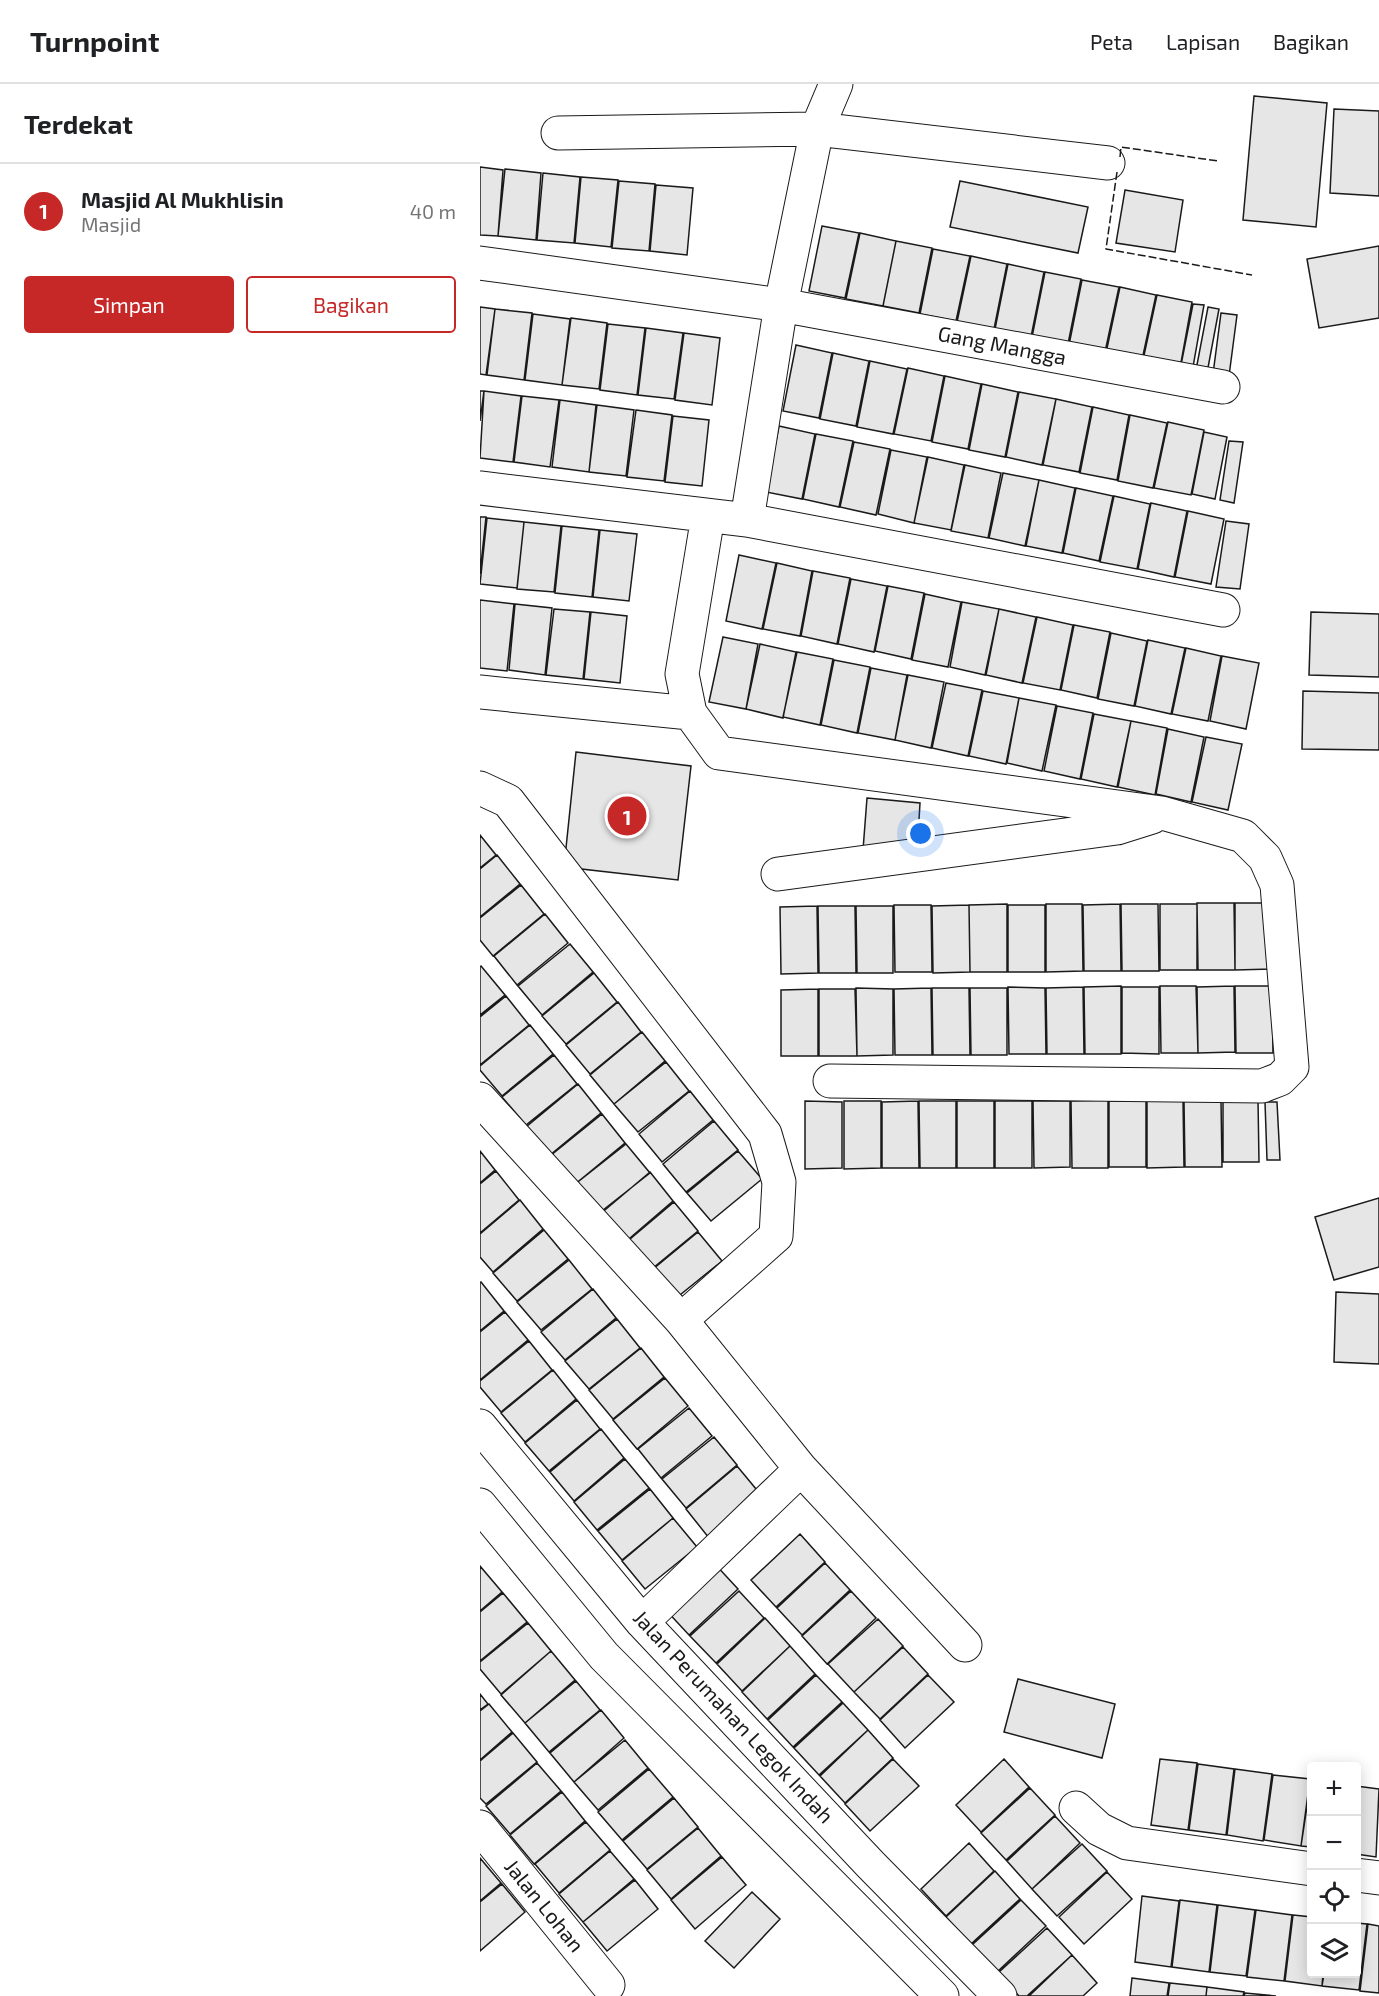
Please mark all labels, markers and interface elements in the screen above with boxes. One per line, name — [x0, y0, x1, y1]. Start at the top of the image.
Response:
text: Turnpoint — [30, 24, 159, 58]
text: Peta — [1090, 29, 1133, 54]
text: Lapisan — [1166, 29, 1240, 54]
text: Bagikan — [1273, 29, 1349, 54]
text: Terdekat — [24, 108, 133, 139]
text: Masjid Al Mukhlisin — [81, 186, 284, 212]
text: 1 — [39, 199, 48, 223]
text: 40 m — [410, 199, 456, 223]
text: Masjid — [81, 212, 141, 236]
button: Simpan — [24, 276, 234, 333]
button: Bagikan — [246, 276, 456, 333]
street label: Gang Mangga — [936, 320, 1069, 369]
pin: 1 — [608, 794, 646, 838]
your location — [906, 819, 935, 848]
street label: Jalan Perumahan Legok Indah — [629, 1604, 839, 1828]
map controls — [1307, 1762, 1361, 1978]
button: + — [1307, 1762, 1361, 1816]
button: − — [1307, 1816, 1361, 1870]
street label: Jalan Lohan — [500, 1854, 590, 1956]
button: locate — [1307, 1870, 1361, 1924]
button: layers — [1307, 1924, 1361, 1978]

